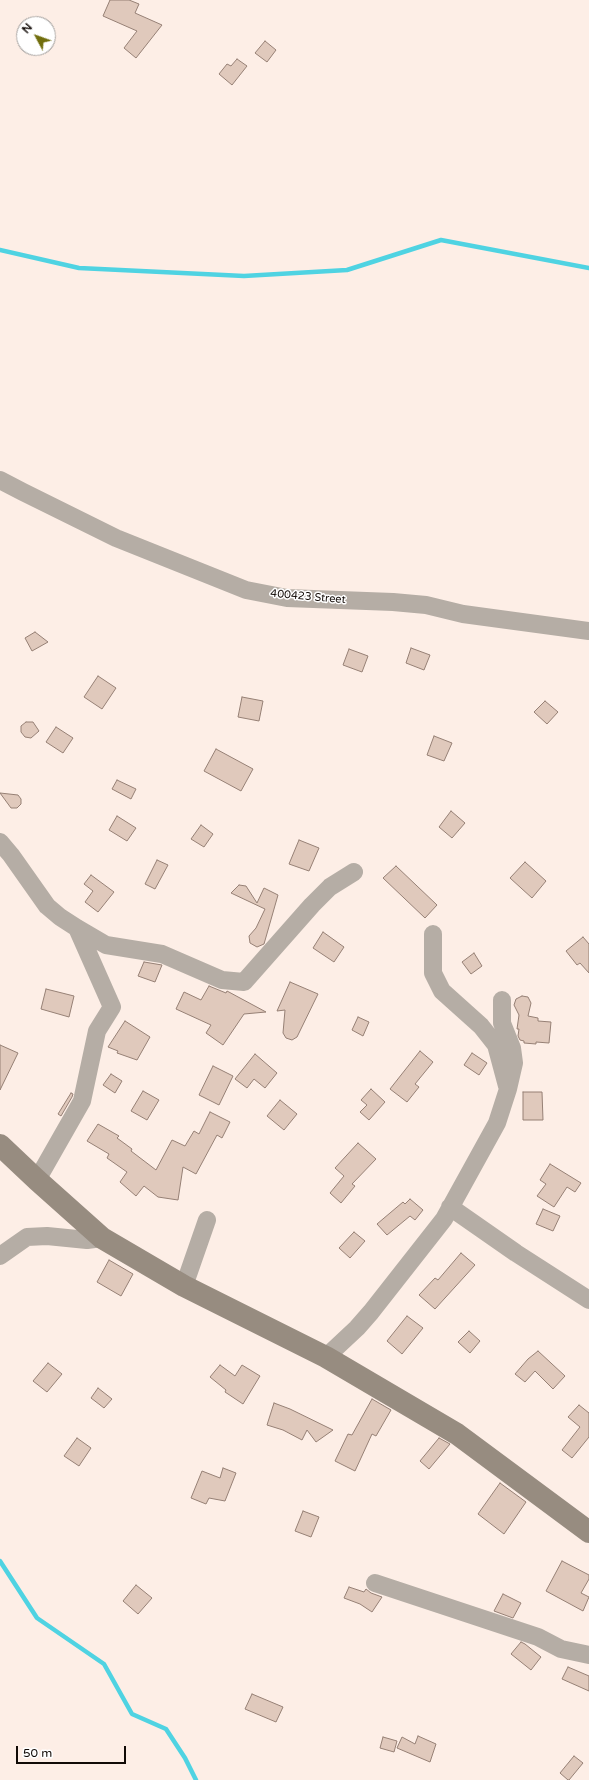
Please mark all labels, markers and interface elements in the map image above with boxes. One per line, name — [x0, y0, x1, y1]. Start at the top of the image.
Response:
north arrow — [16, 16, 56, 56]
text: N — [20, 21, 35, 36]
street label: 400423 Street — [270, 587, 346, 607]
scale bar — [18, 1738, 128, 1764]
text: 50 m — [23, 1746, 52, 1760]

